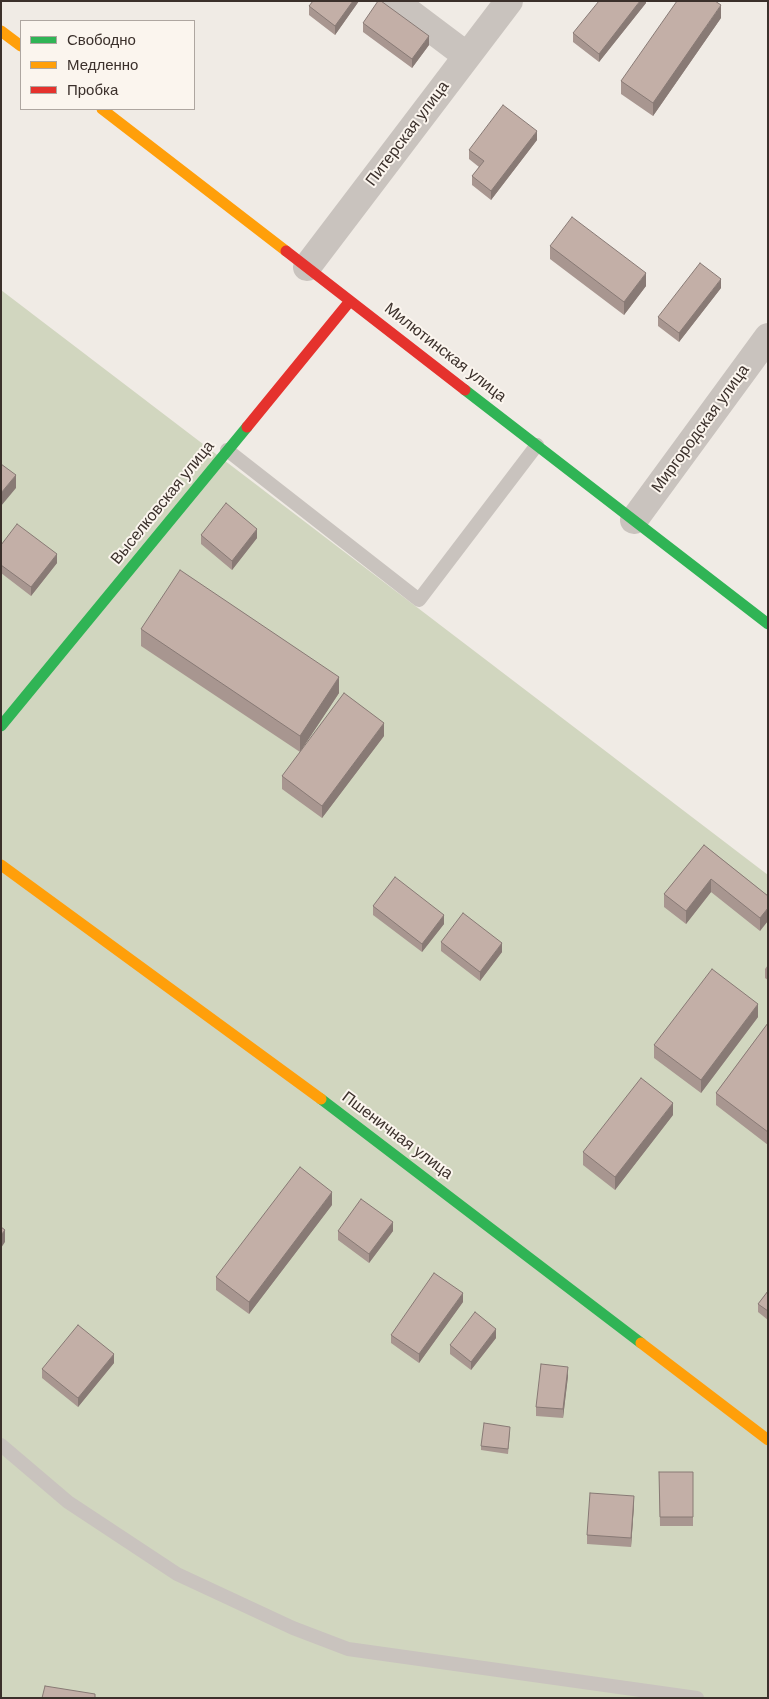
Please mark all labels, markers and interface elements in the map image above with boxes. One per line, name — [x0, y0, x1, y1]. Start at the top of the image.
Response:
legend — [20, 20, 195, 110]
text: Свободно — [67, 30, 136, 50]
text: Медленно — [67, 55, 138, 75]
street label: Питерская улица — [362, 78, 454, 190]
text: Пробка — [67, 80, 118, 100]
street label: Милютинская улица — [380, 299, 510, 407]
street label: Миргородская улица — [648, 361, 754, 497]
street label: Выселковская улица — [107, 437, 219, 569]
street label: Пшеничная улица — [338, 1088, 456, 1184]

